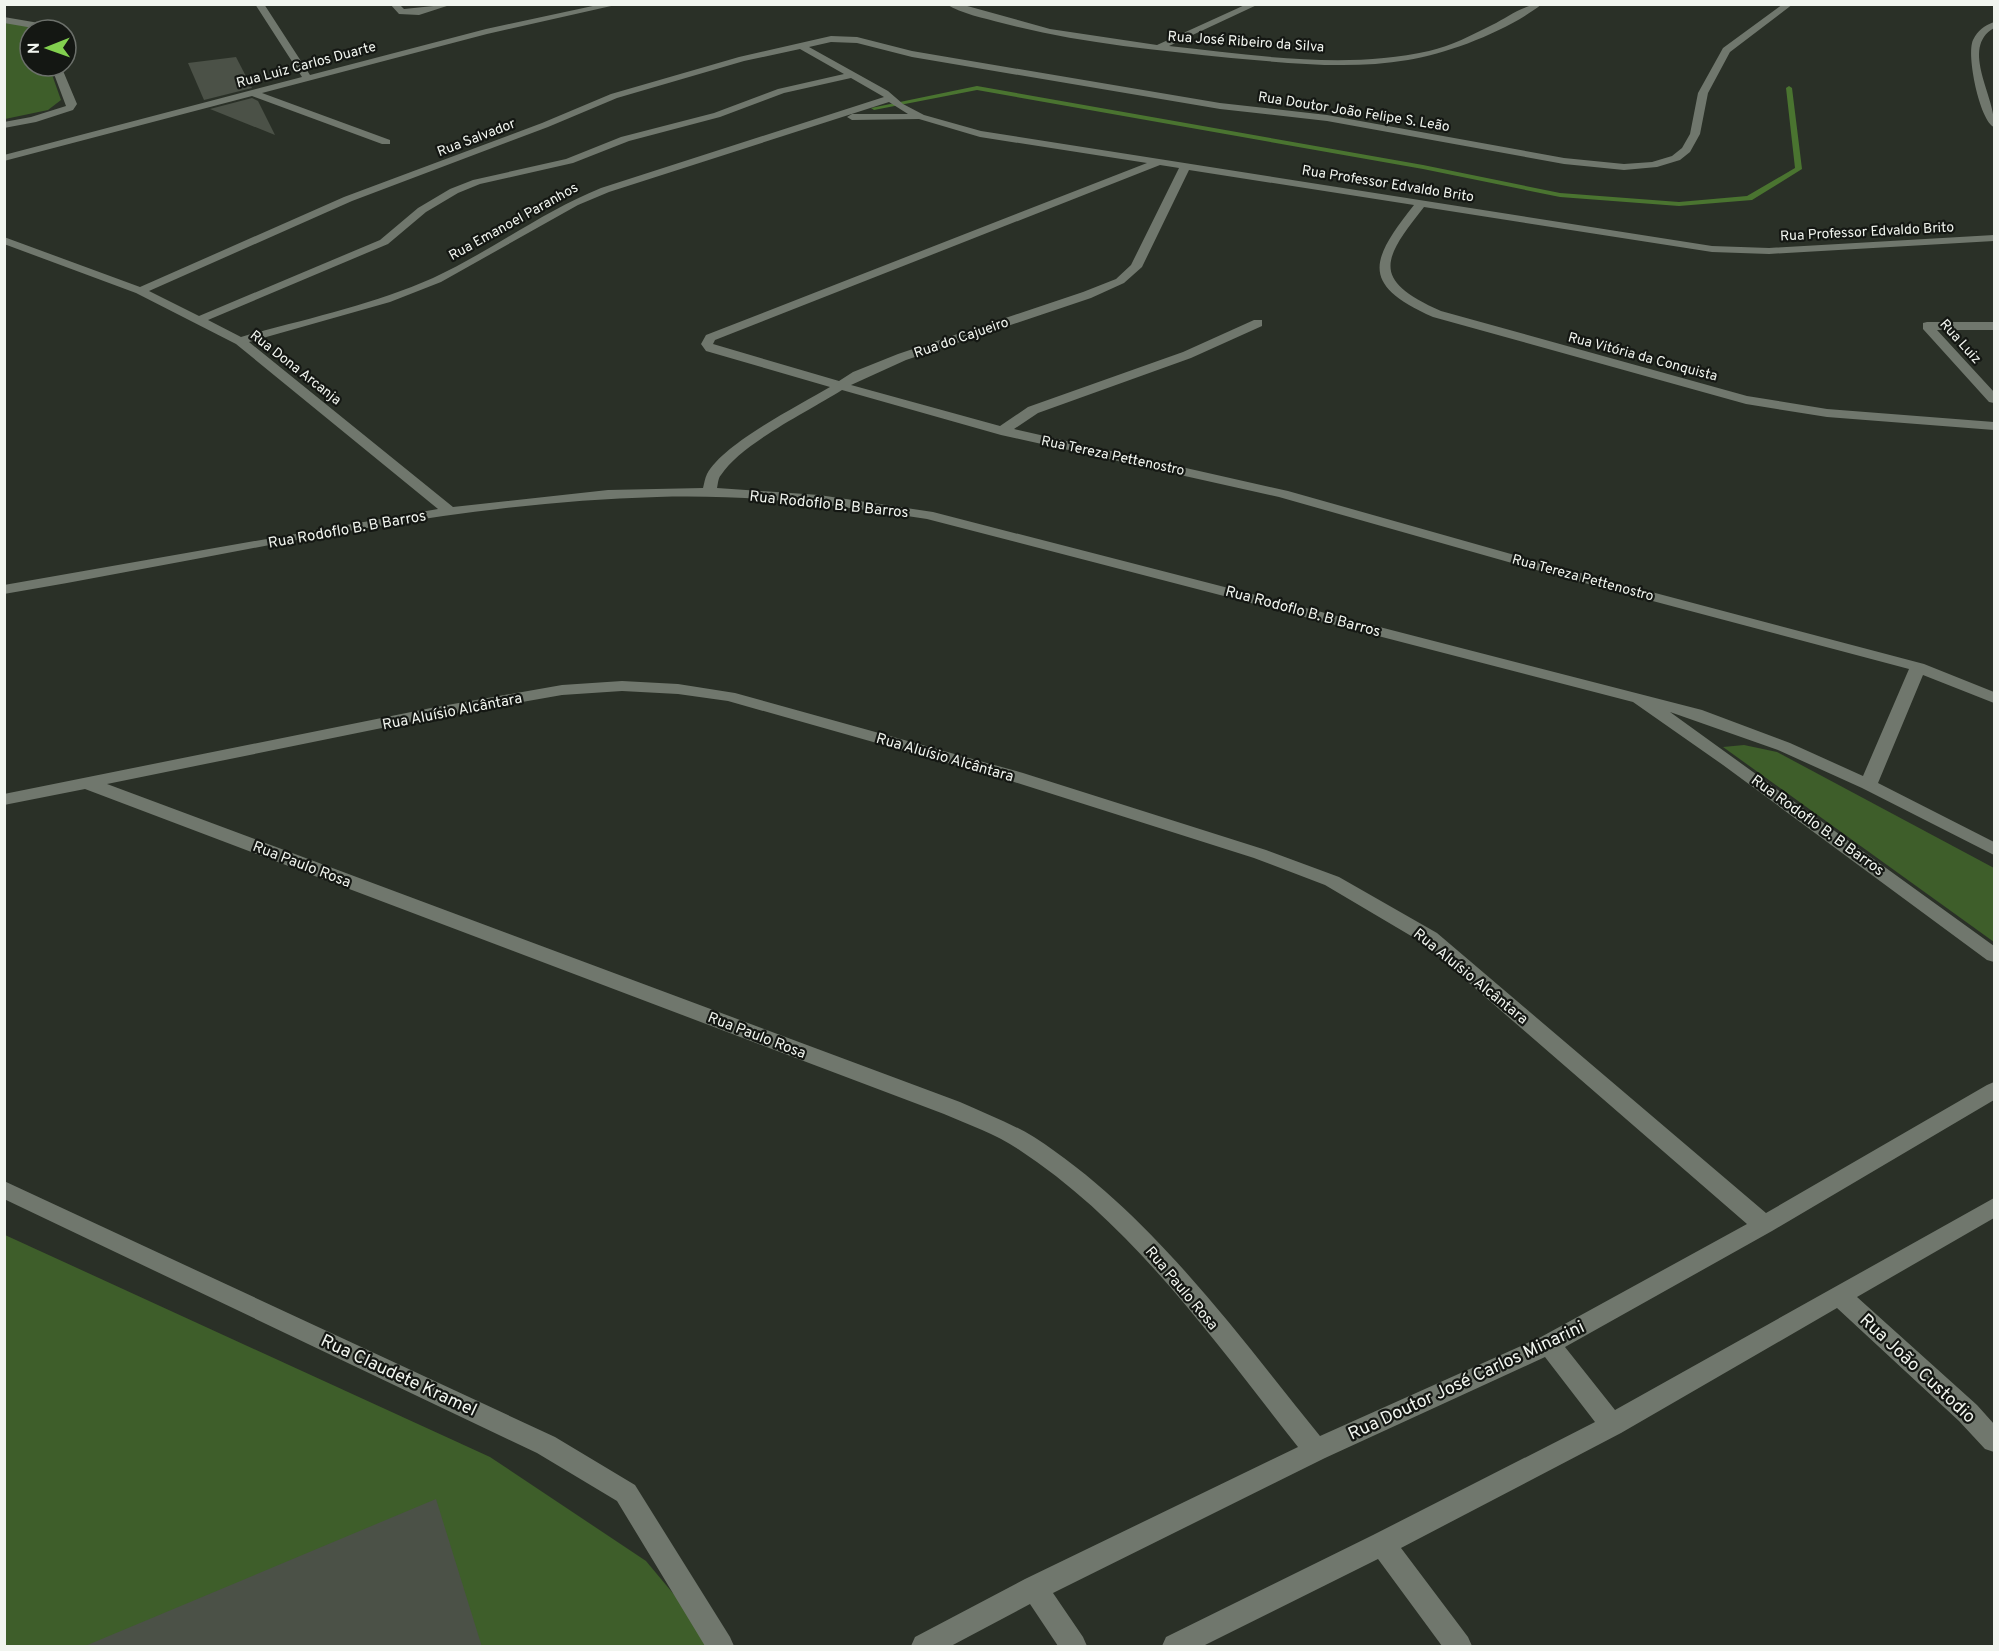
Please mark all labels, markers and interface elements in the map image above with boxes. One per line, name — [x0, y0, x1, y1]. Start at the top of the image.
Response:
north arrow — [18, 18, 78, 78]
street label: Rua José Ribeiro da Silva — [1167, 29, 1325, 56]
street label: Rua Luiz Carlos Duarte — [235, 39, 378, 92]
text: N — [25, 42, 45, 54]
street label: Rua Doutor João Felipe S. Leão — [1257, 89, 1451, 136]
street label: Rua Salvador — [435, 115, 519, 161]
street label: Rua Professor Edvaldo Brito — [1300, 162, 1475, 207]
street label: Rua Emanoel Paranhos — [446, 180, 581, 265]
street label: Rua Professor Edvaldo Brito — [1780, 219, 1955, 246]
street label: Rua do Cajueiro — [912, 314, 1011, 363]
street label: Rua Luiz — [1935, 316, 1984, 368]
street label: Rua Dona Arcanja — [246, 327, 344, 409]
street label: Rua Vitória da Conquista — [1566, 329, 1719, 386]
street label: Rua Tereza Pettenostro — [1040, 433, 1186, 480]
street label: Rua Rodoflo B. B Barros — [748, 488, 909, 523]
street label: Rua Rodoflo B. B Barros — [267, 507, 428, 554]
street label: Rua Tereza Pettenostro — [1510, 551, 1655, 606]
street label: Rua Rodoflo B. B Barros — [1223, 583, 1382, 642]
street label: Rua Aluísio Alcântara — [381, 690, 524, 735]
street label: Rua Aluísio Alcântara — [874, 730, 1016, 787]
street label: Rua Rodoflo B. B Barros — [1747, 772, 1887, 881]
street label: Rua Paulo Rosa — [250, 838, 353, 893]
street label: Rua Aluísio Alcântara — [1409, 925, 1531, 1029]
street label: Rua Paulo Rosa — [705, 1009, 808, 1064]
street label: Rua Paulo Rosa — [1140, 1243, 1221, 1335]
street label: Rua João Custodio — [1854, 1309, 1980, 1429]
street label: Rua Doutor José Carlos Minarini — [1345, 1316, 1589, 1446]
street label: Rua Claudete Kramel — [317, 1330, 480, 1423]

